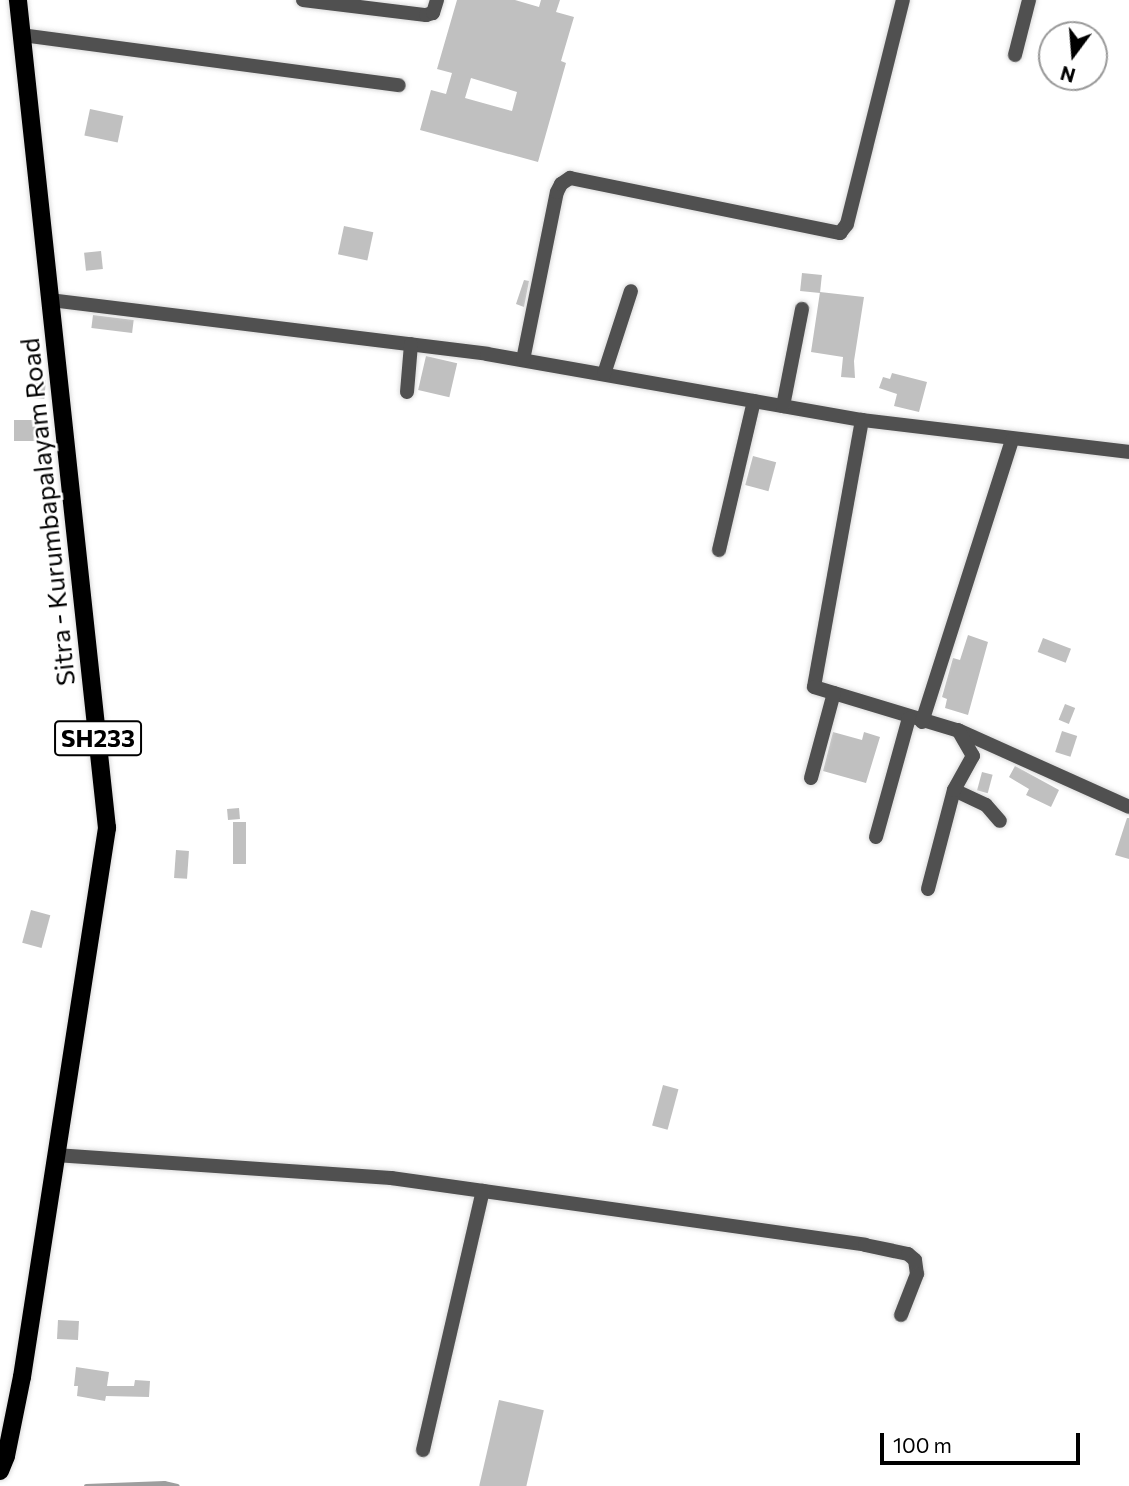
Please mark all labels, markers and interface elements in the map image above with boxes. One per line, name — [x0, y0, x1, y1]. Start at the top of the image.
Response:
north arrow — [1038, 21, 1108, 91]
text: N — [1058, 62, 1078, 88]
street label: Sitra - Kurumbapalayam Road — [13, 337, 81, 687]
road number: SH233 — [52, 718, 144, 758]
scale bar — [884, 1420, 1084, 1464]
text: 100 m — [893, 1432, 952, 1457]

